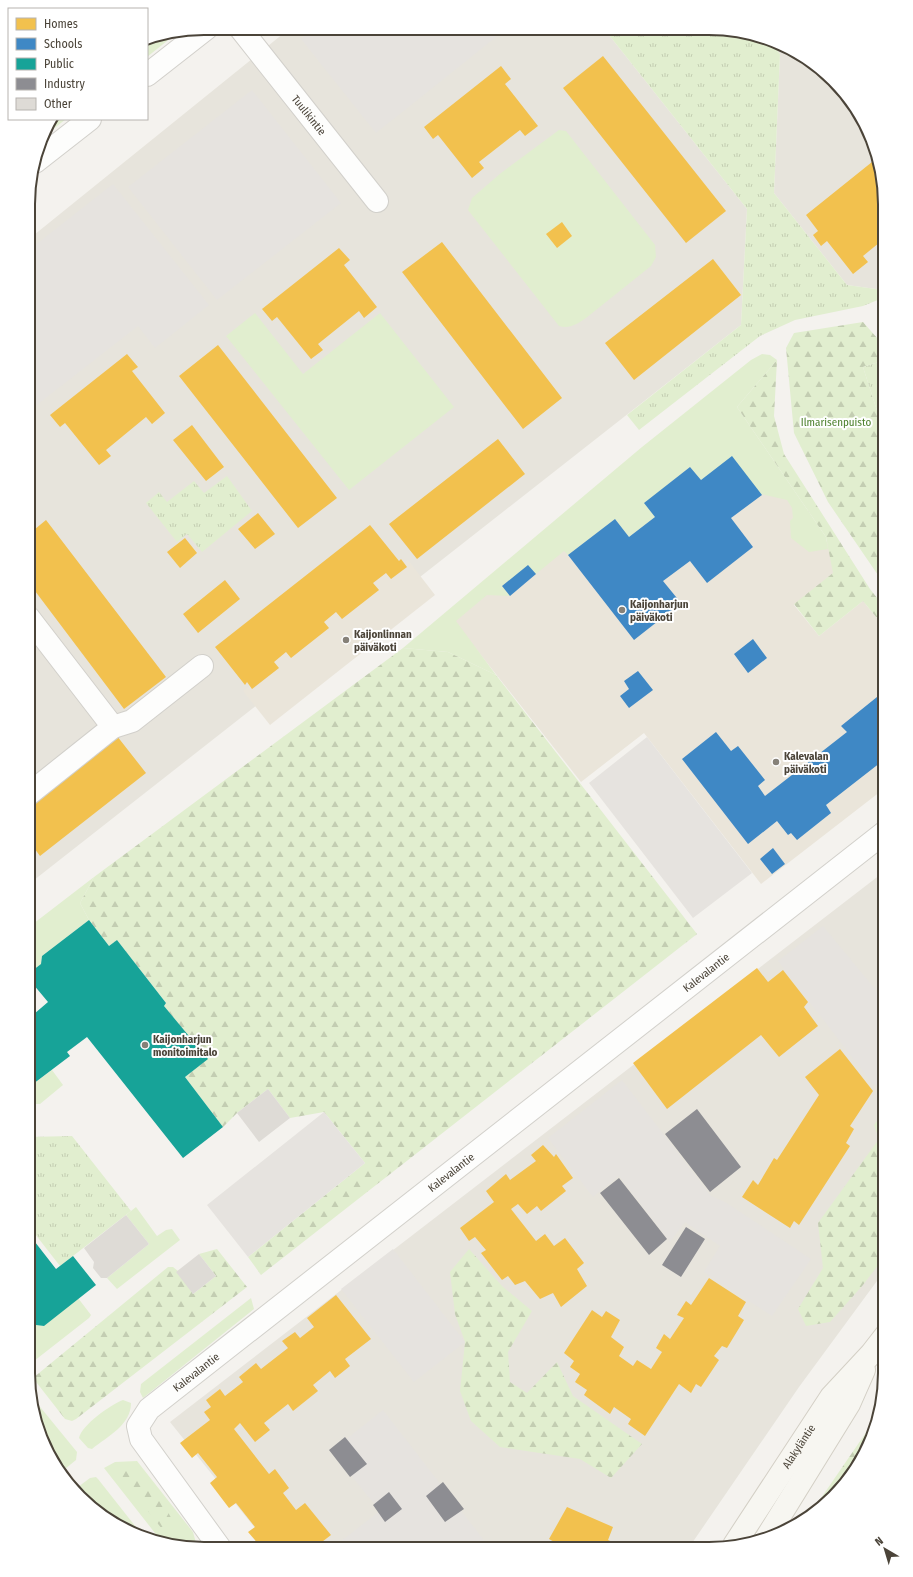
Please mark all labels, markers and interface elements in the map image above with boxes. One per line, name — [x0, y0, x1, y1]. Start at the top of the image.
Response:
legend — [8, 8, 148, 120]
text: Homes — [44, 17, 78, 31]
text: Schools — [44, 37, 82, 51]
text: Public — [44, 57, 74, 71]
text: Industry — [44, 77, 85, 91]
street label: Tuulikintie — [289, 93, 328, 138]
text: Other — [44, 97, 73, 111]
park label: Ilmarisenpuisto — [801, 416, 871, 429]
place label: Kaijonharjun päiväkoti — [630, 598, 689, 624]
marker: Kaijonharjun päiväkoti — [617, 605, 627, 615]
place label: Kaijonlinnan päiväkoti — [354, 628, 412, 654]
marker: Kaijonlinnan päiväkoti — [341, 635, 351, 645]
place label: Kalevalan päiväkoti — [784, 750, 829, 776]
marker: Kalevalan päiväkoti — [771, 757, 781, 767]
street label: Kalevalantie — [681, 951, 732, 995]
place label: Kaijonharjun monitoimitalo — [153, 1033, 218, 1059]
marker: Kaijonharjun monitoimitalo — [140, 1040, 150, 1050]
street label: Kalevalantie — [426, 1150, 477, 1195]
street label: Kalevalantie — [171, 1350, 222, 1395]
street label: Alakyläntie — [780, 1422, 818, 1471]
north arrow — [865, 1529, 905, 1569]
text: N — [873, 1534, 886, 1549]

